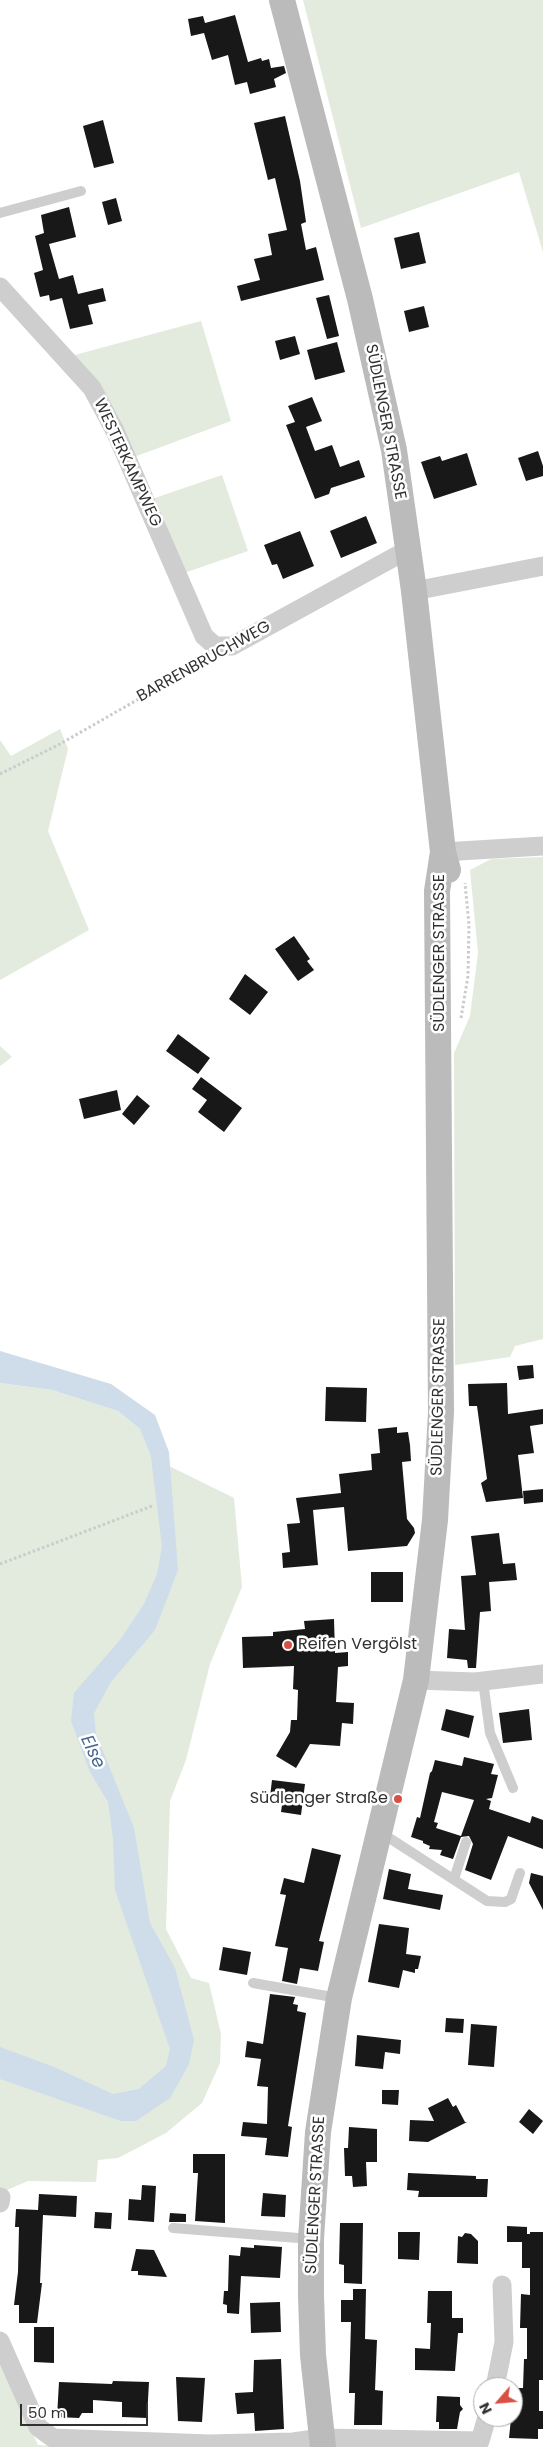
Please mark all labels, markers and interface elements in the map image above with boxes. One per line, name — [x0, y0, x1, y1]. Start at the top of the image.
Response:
street label: SÜDLENGER STRASSE — [360, 343, 410, 501]
street label: WESTERKAMPWEG — [89, 396, 165, 530]
street label: BARRENBRUCHWEG — [134, 617, 274, 707]
street label: SÜDLENGER STRASSE — [430, 874, 450, 1032]
street label: SÜDLENGER STRASSE — [428, 1318, 450, 1476]
place label: Reifen Vergölst — [298, 1635, 417, 1655]
marker: Reifen Vergölst — [282, 1639, 294, 1651]
water label: Else — [75, 1732, 109, 1772]
place label: Südlenger Straße — [250, 1789, 388, 1809]
marker: Südlenger Straße — [392, 1793, 404, 1805]
street label: SÜDLENGER STRASSE — [302, 2116, 330, 2274]
north arrow — [473, 2377, 523, 2427]
scale bar — [22, 2394, 150, 2426]
text: N — [474, 2399, 497, 2418]
text: 50 m — [28, 2402, 66, 2423]

